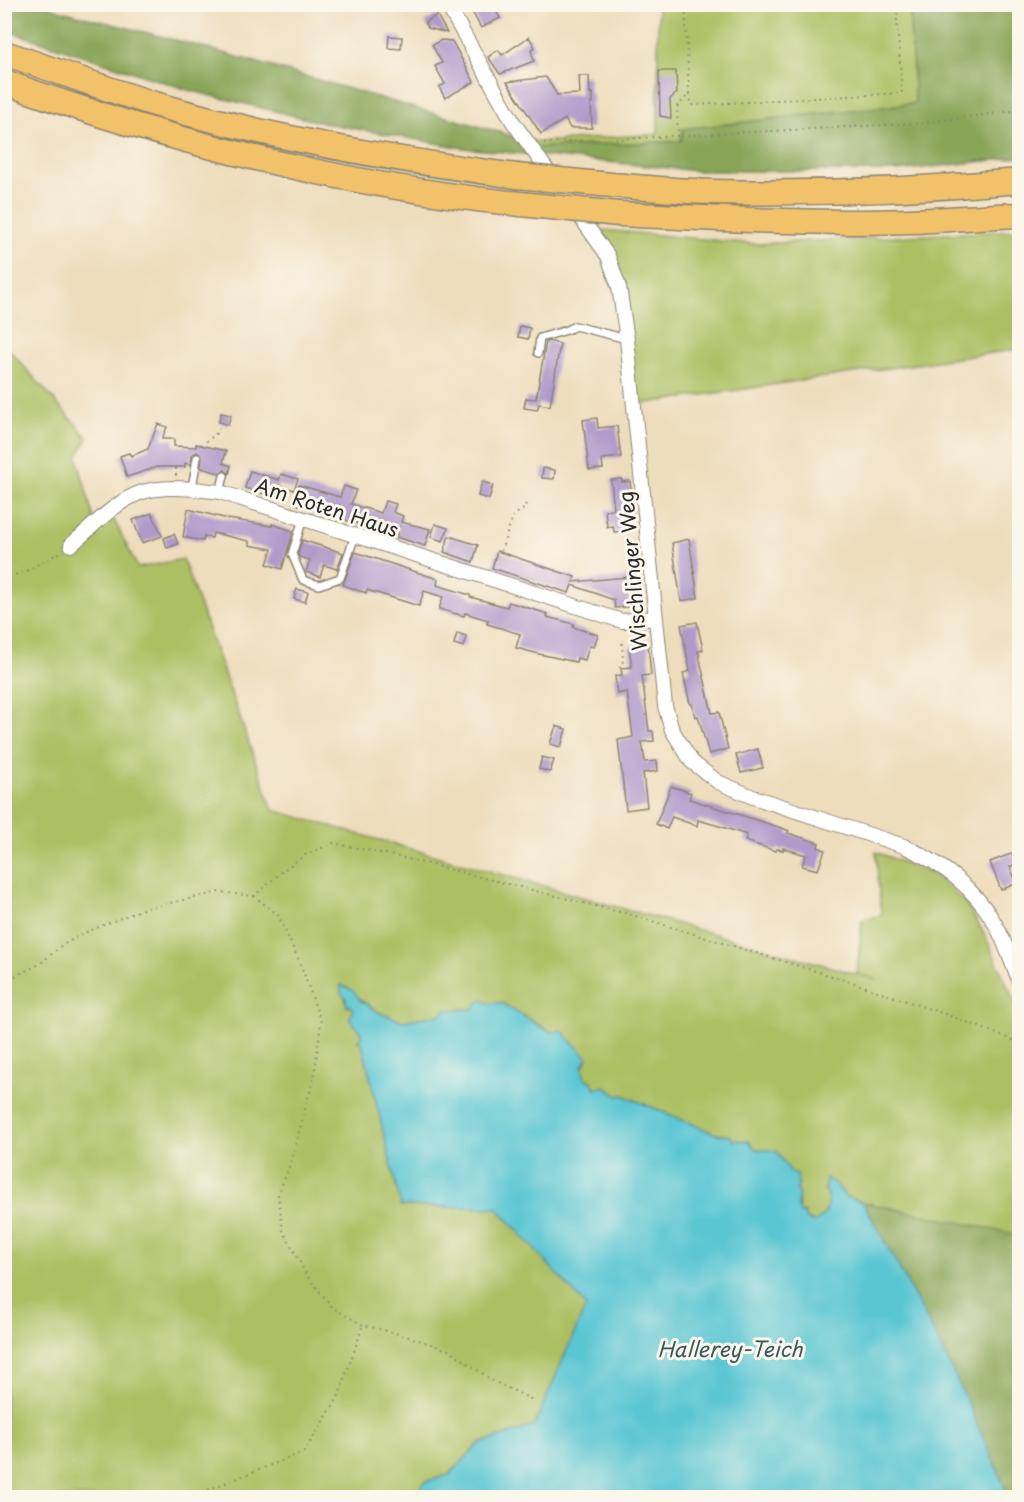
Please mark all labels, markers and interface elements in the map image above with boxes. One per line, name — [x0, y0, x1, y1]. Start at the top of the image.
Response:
street label: Am Roten Haus — [251, 470, 403, 544]
street label: Wischlinger Weg — [610, 490, 654, 652]
water label: Hallerey-Teich — [657, 1332, 803, 1364]

